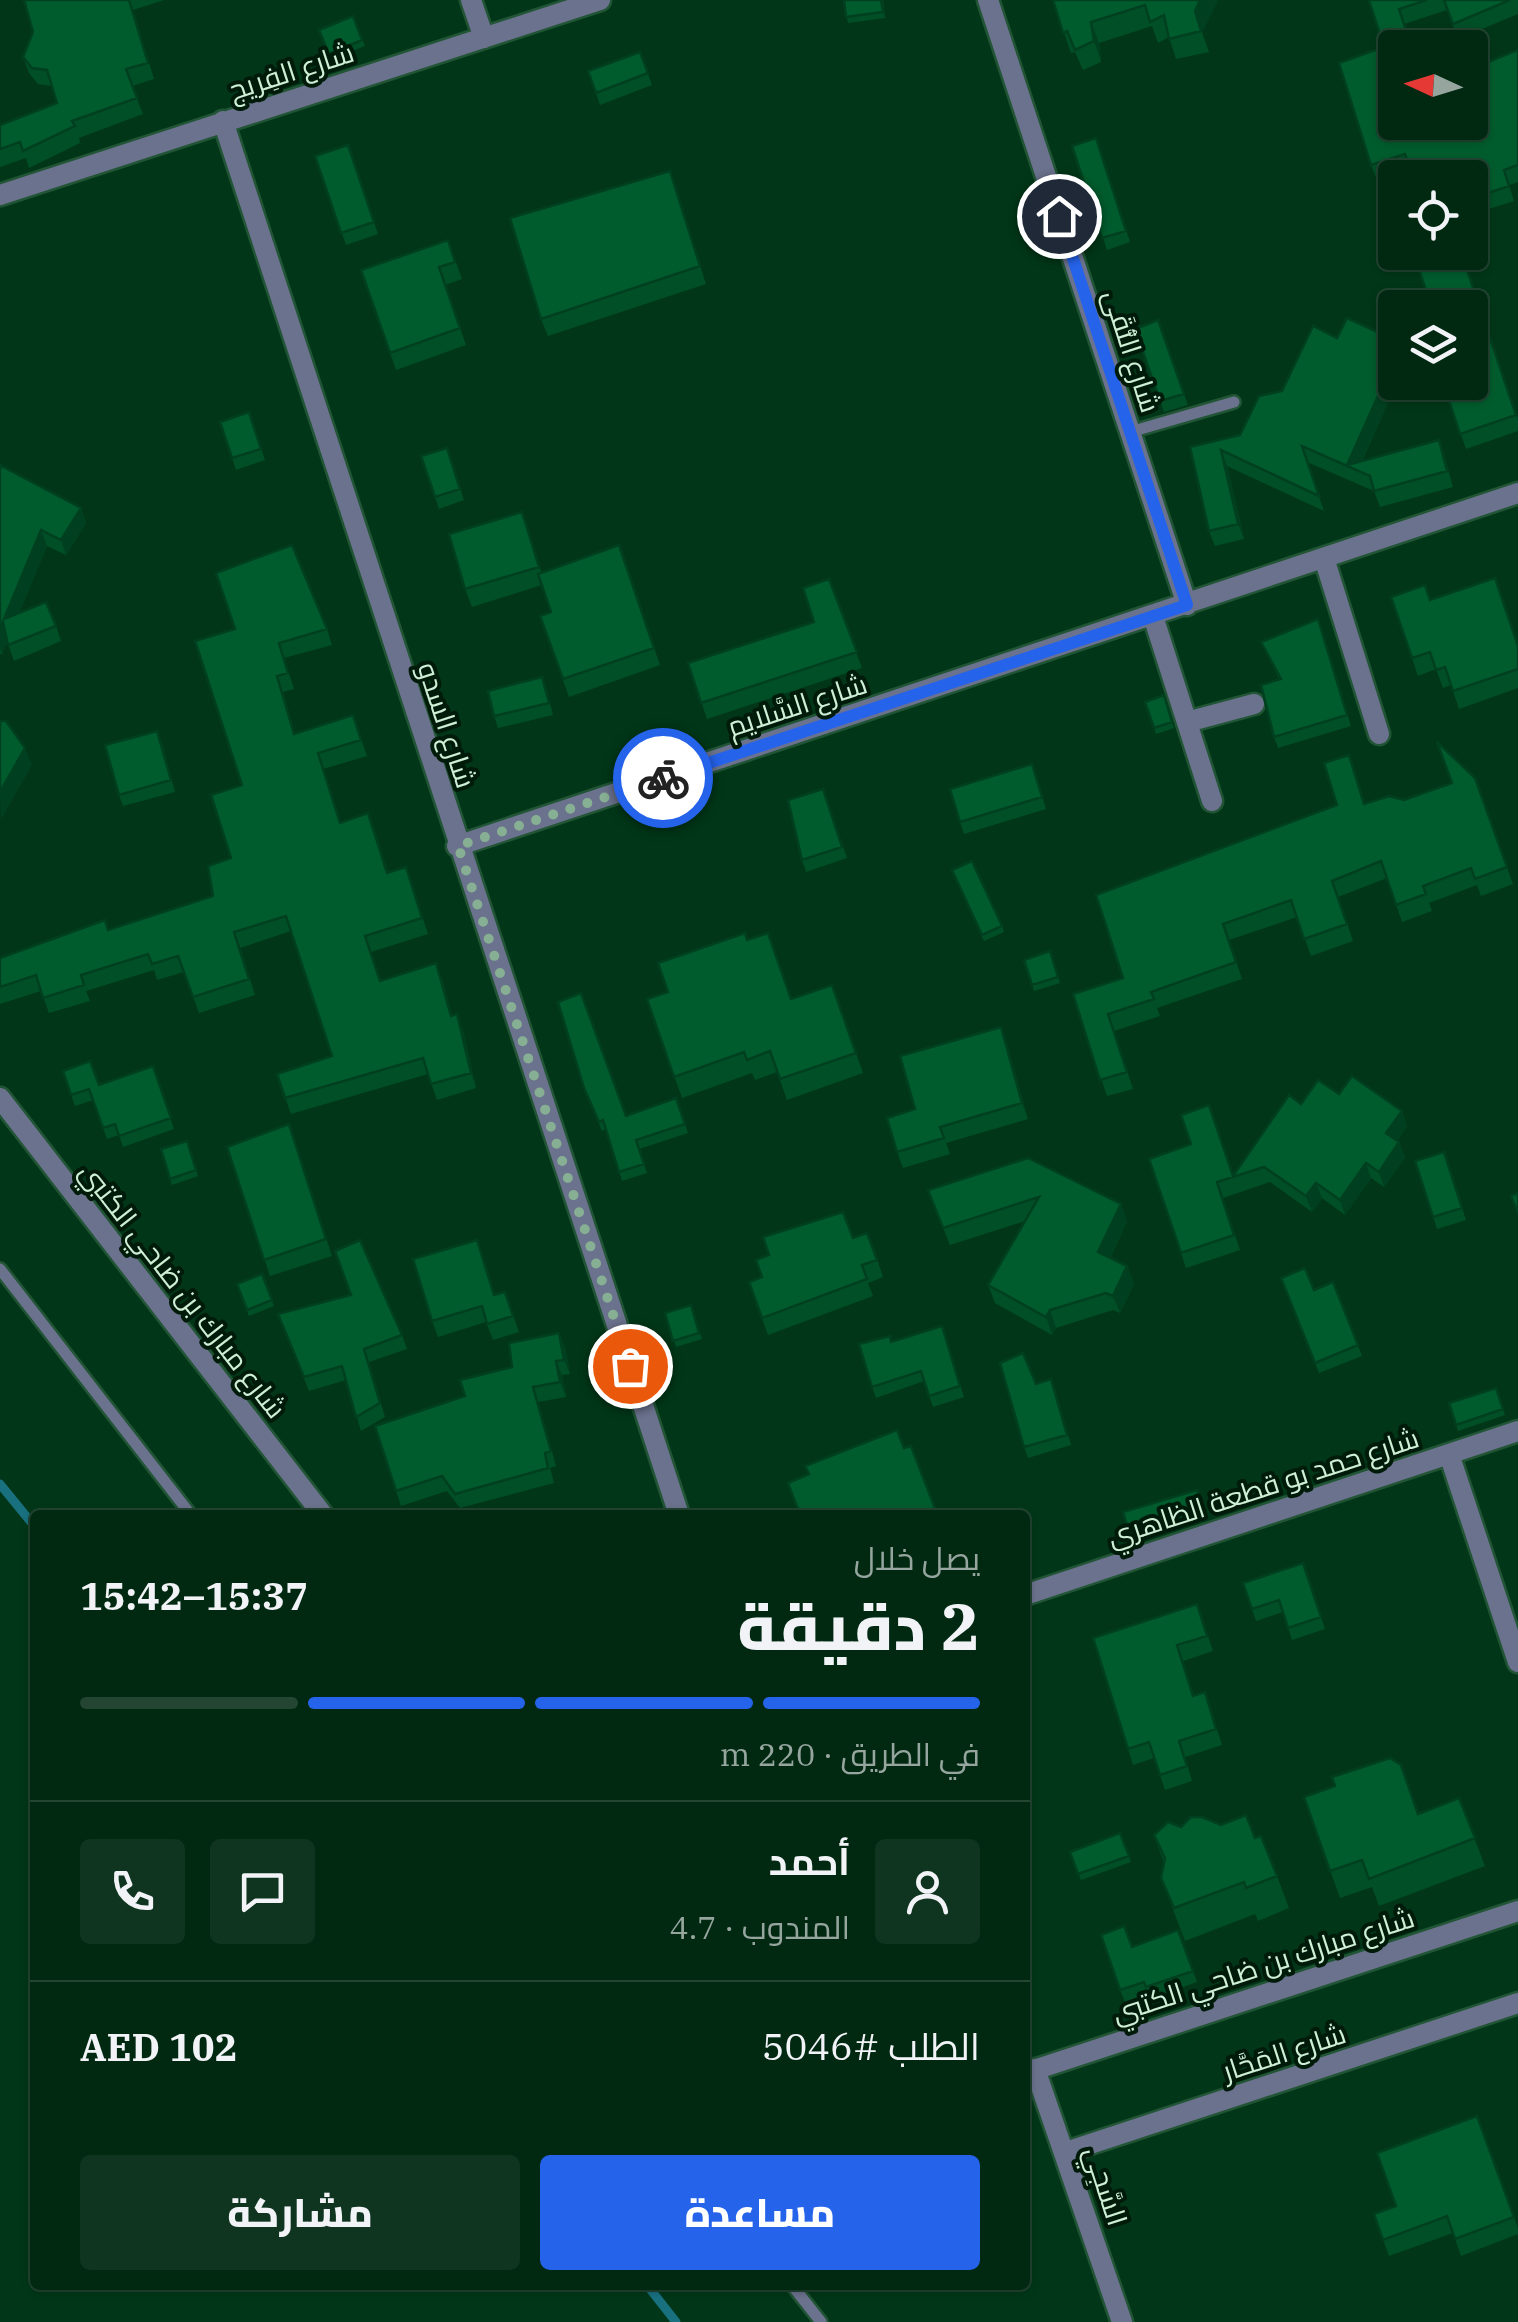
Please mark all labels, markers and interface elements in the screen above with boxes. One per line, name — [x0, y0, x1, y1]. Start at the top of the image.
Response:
north arrow — [1378, 30, 1488, 140]
map controls — [1378, 30, 1488, 400]
street label: شارع الفِريج — [224, 33, 358, 109]
button: locate — [1378, 160, 1488, 270]
pin — [1017, 174, 1102, 259]
icon: home — [1032, 189, 1087, 244]
street label: شارع التُّقَى — [1094, 285, 1170, 417]
button: layers — [1378, 290, 1488, 400]
street label: شارع السدو — [409, 657, 485, 793]
street label: شارع السَّلايم — [722, 665, 872, 746]
courier — [613, 728, 713, 828]
icon: bike — [636, 751, 691, 806]
street label: شارع مبارك بن ضاحي الكتبي — [69, 1154, 295, 1428]
pin — [588, 1324, 673, 1409]
icon: bag — [603, 1339, 658, 1394]
street label: شارع حمد بو قطعة الظاهري — [1102, 1419, 1425, 1558]
text: يصل خلال — [854, 1537, 980, 1579]
text: 15:37–15:42 — [80, 1571, 308, 1620]
text: 2 دقيقة — [737, 1583, 980, 1668]
text: في الطريق · 220 m — [720, 1733, 980, 1775]
text: أحمد — [769, 1836, 850, 1885]
button: phone — [80, 1839, 185, 1944]
button: chat — [210, 1839, 315, 1944]
button: person — [875, 1839, 980, 1944]
street label: شارع مبارك بن ضاحي الكتبي — [1107, 1898, 1420, 2035]
text: المندوب · 4.7 — [670, 1906, 850, 1948]
street label: شارع المَحَّار — [1216, 2014, 1350, 2090]
text: الطلب #5046 — [762, 2021, 980, 2070]
text: AED 102 — [80, 2022, 237, 2071]
street label: السَّجِي — [1073, 2142, 1137, 2231]
button: مشاركة — [80, 2155, 520, 2270]
button: مساعدة — [540, 2155, 980, 2270]

